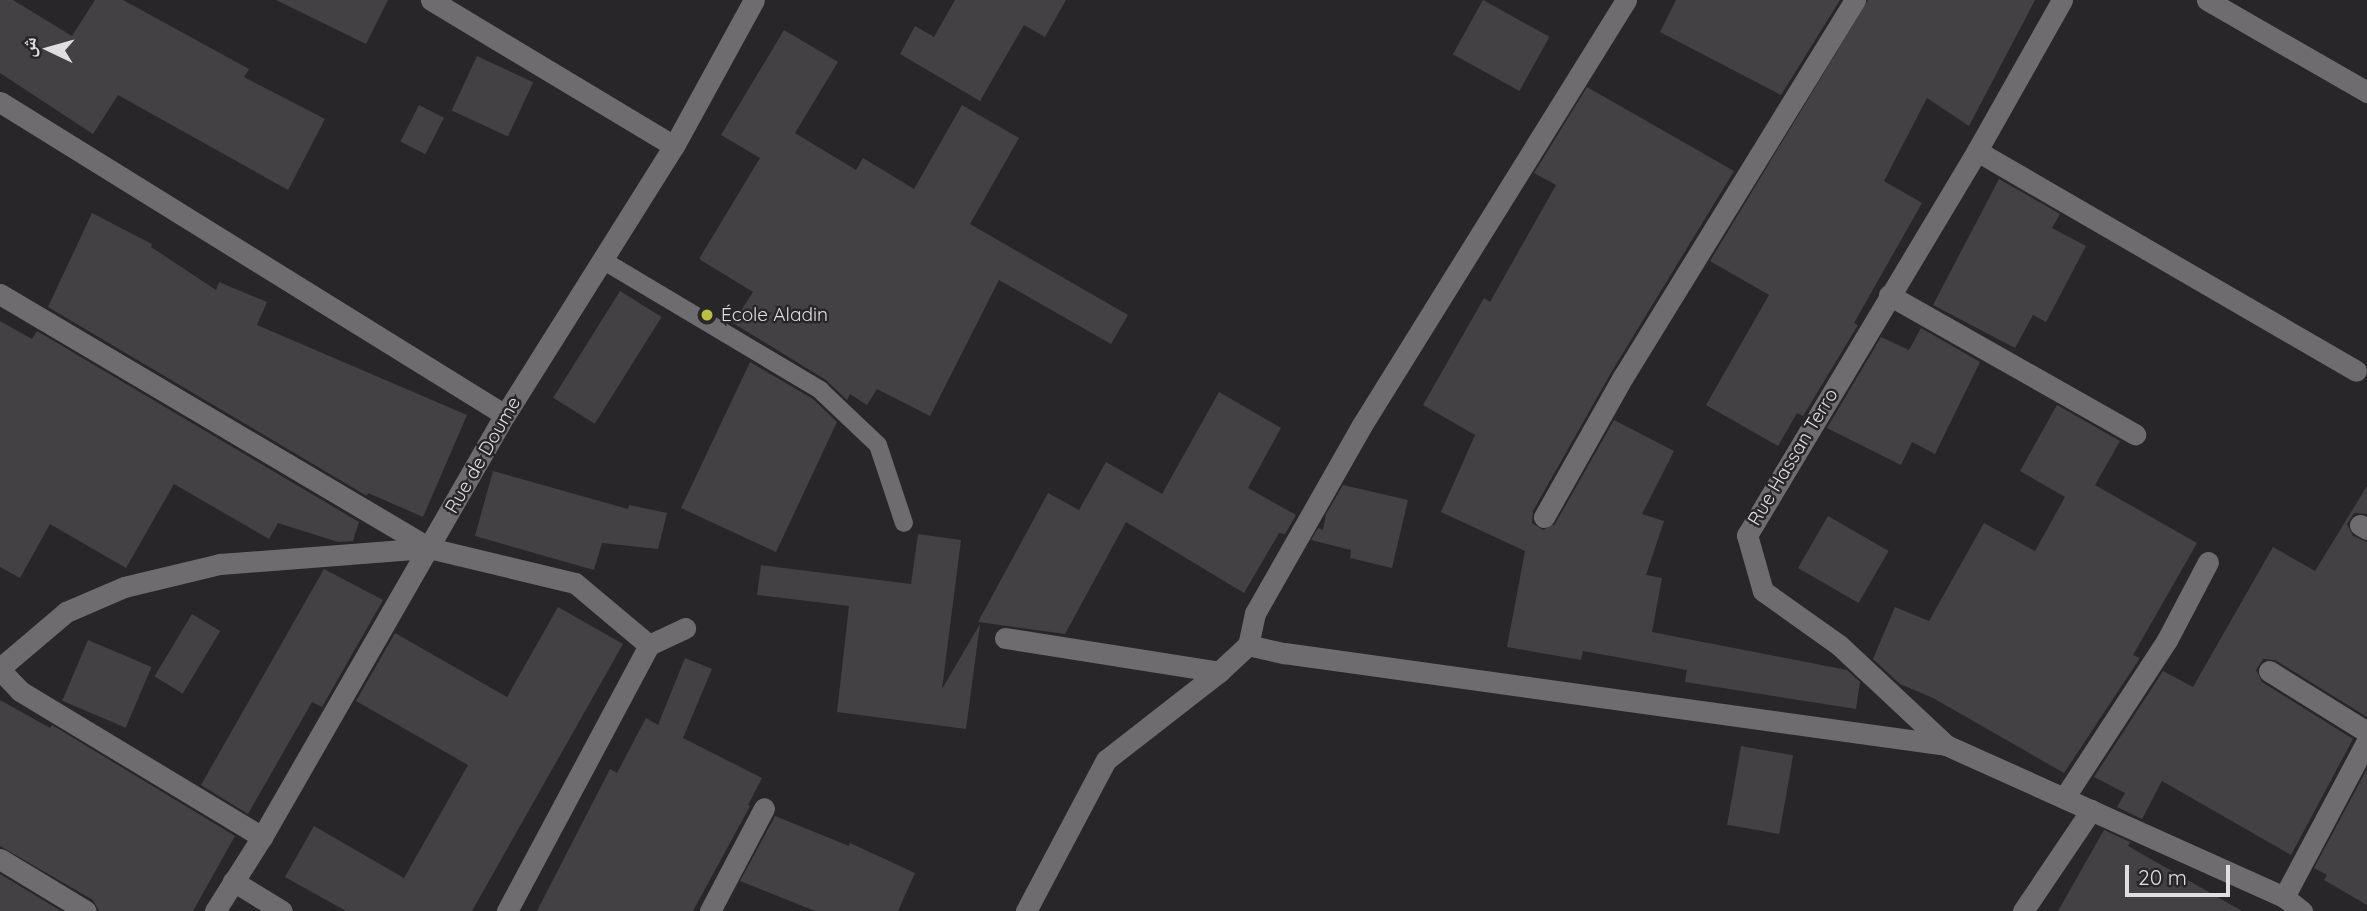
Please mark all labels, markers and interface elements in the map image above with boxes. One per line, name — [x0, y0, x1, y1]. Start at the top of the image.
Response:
north arrow — [14, 14, 84, 84]
text: ش — [15, 36, 41, 58]
place label: École Aladin — [721, 304, 828, 326]
marker: École Aladin — [699, 307, 715, 323]
street label: Rue Hassan Terro — [1743, 384, 1843, 530]
street label: Rue de Doume — [440, 393, 526, 517]
scale bar — [2129, 852, 2234, 896]
text: 20 m — [2138, 864, 2187, 890]

